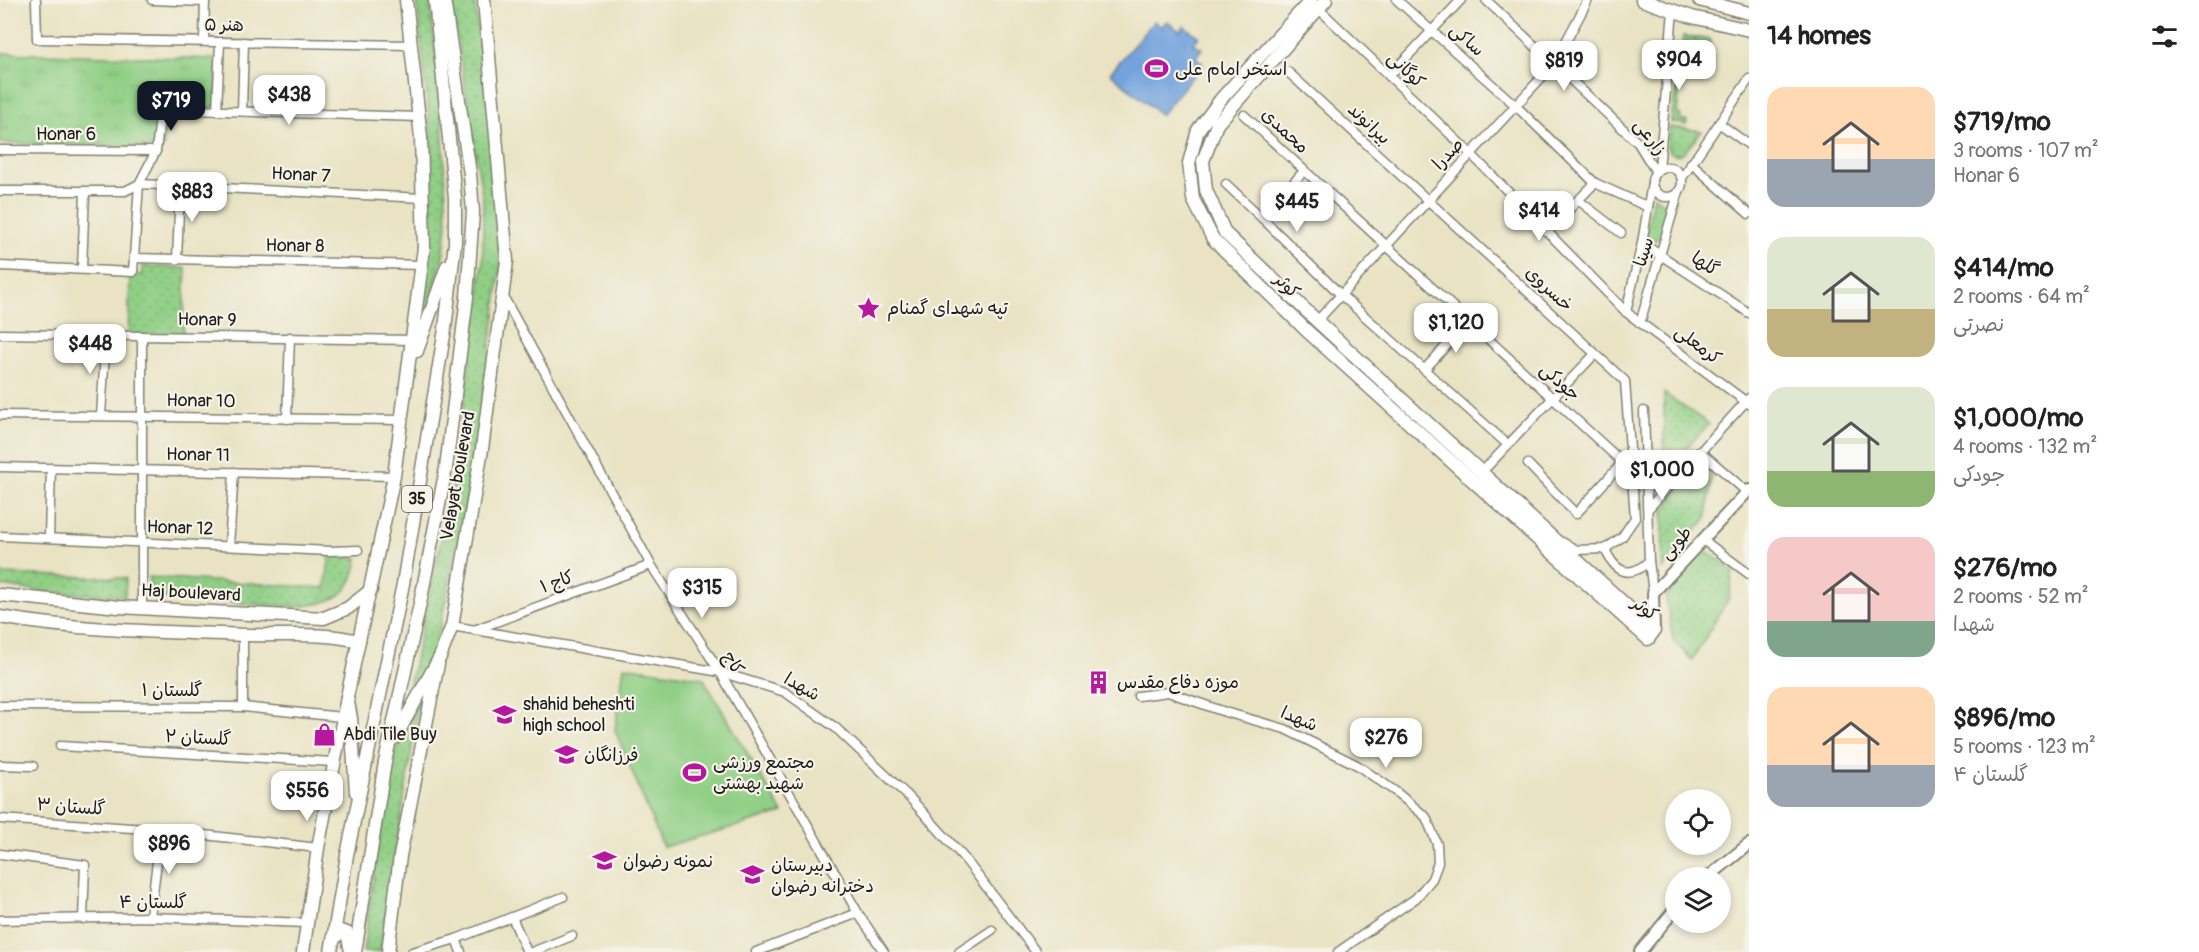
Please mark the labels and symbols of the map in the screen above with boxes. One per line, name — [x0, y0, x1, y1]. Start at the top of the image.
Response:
street label: هنر ۵ — [204, 13, 244, 37]
street label: ساکی — [1445, 18, 1489, 62]
pin: $904 — [1643, 40, 1715, 91]
pin: $819 — [1528, 41, 1600, 92]
street label: کوگانی — [1382, 47, 1430, 94]
sports icon: استخر امام علی — [1144, 56, 1170, 82]
place label: استخر امام علی — [1175, 58, 1287, 83]
pin: $438 — [253, 75, 325, 126]
pin: $719 — [135, 81, 207, 132]
street label: بیرانوند — [1343, 98, 1395, 150]
street label: محمدی — [1256, 103, 1314, 159]
street label: زارعی — [1629, 114, 1671, 160]
street label: Honar 6 — [36, 123, 96, 146]
street label: صدرا — [1427, 133, 1469, 175]
street label: Honar 7 — [271, 162, 332, 188]
pin: $883 — [156, 172, 228, 223]
pin: $445 — [1261, 182, 1333, 233]
pin: $414 — [1503, 191, 1575, 242]
street label: Honar 8 — [265, 234, 325, 258]
street label: سینا — [1629, 234, 1659, 270]
street label: گلها — [1687, 246, 1724, 282]
street label: خسروی — [1520, 261, 1578, 317]
street label: کوثر — [1268, 267, 1305, 304]
place icon: تپه شهدای گمنام — [856, 295, 882, 321]
place label: تپه شهدای گمنام — [887, 297, 1009, 322]
pin: $1,120 — [1407, 303, 1505, 354]
street label: Honar 9 — [177, 308, 237, 332]
street label: کرمعلی — [1670, 320, 1726, 370]
pin: $448 — [54, 324, 126, 375]
street label: جودکی — [1535, 358, 1585, 406]
street label: Honar 10 — [166, 389, 236, 413]
street label: Velayat boulevard — [435, 409, 481, 543]
street label: Honar 11 — [166, 443, 230, 467]
pin: $1,000 — [1613, 450, 1711, 501]
road number: 35 — [402, 486, 432, 512]
street label: Honar 12 — [146, 515, 214, 541]
street label: طوبی — [1655, 521, 1697, 565]
street label: کاج ۱ — [537, 565, 577, 599]
pin: $315 — [666, 568, 738, 619]
street label: Haj boulevard — [141, 579, 241, 607]
street label: کوثر — [1626, 590, 1663, 627]
street label: کاج — [717, 647, 749, 679]
street label: شهدا — [780, 668, 824, 706]
building icon: موزه دفاع مقدس — [1086, 669, 1112, 695]
place label: موزه دفاع مقدس — [1117, 671, 1239, 694]
street label: گلستان ۱ — [142, 679, 203, 702]
place label: shahid beheshti high school — [523, 693, 634, 737]
school or university icon: shahid beheshti high school — [492, 701, 518, 727]
street label: شهدا — [1277, 701, 1321, 737]
pin: $276 — [1350, 718, 1422, 769]
shop icon: Abdi Tile Buy — [312, 721, 338, 747]
place label: Abdi Tile Buy — [343, 723, 437, 746]
street label: گلستان ۲ — [164, 725, 232, 751]
school or university icon: فرزانگان — [553, 742, 579, 768]
place label: فرزانگان — [584, 744, 638, 767]
place label: مجتمع ورزشی شهید بهشتی — [713, 751, 814, 795]
sports icon: مجتمع ورزشی شهید بهشتی — [682, 759, 708, 785]
pin: $556 — [271, 771, 343, 822]
street label: گلستان ۳ — [36, 793, 106, 821]
pin: $896 — [133, 824, 205, 875]
school or university icon: نمونه رضوان — [592, 848, 618, 874]
place label: نمونه رضوان — [623, 850, 714, 873]
place label: دبیرستان دخترانه رضوان — [771, 854, 874, 898]
school or university icon: دبیرستان دخترانه رضوان — [740, 862, 766, 888]
street label: گلستان ۴ — [119, 891, 187, 914]

